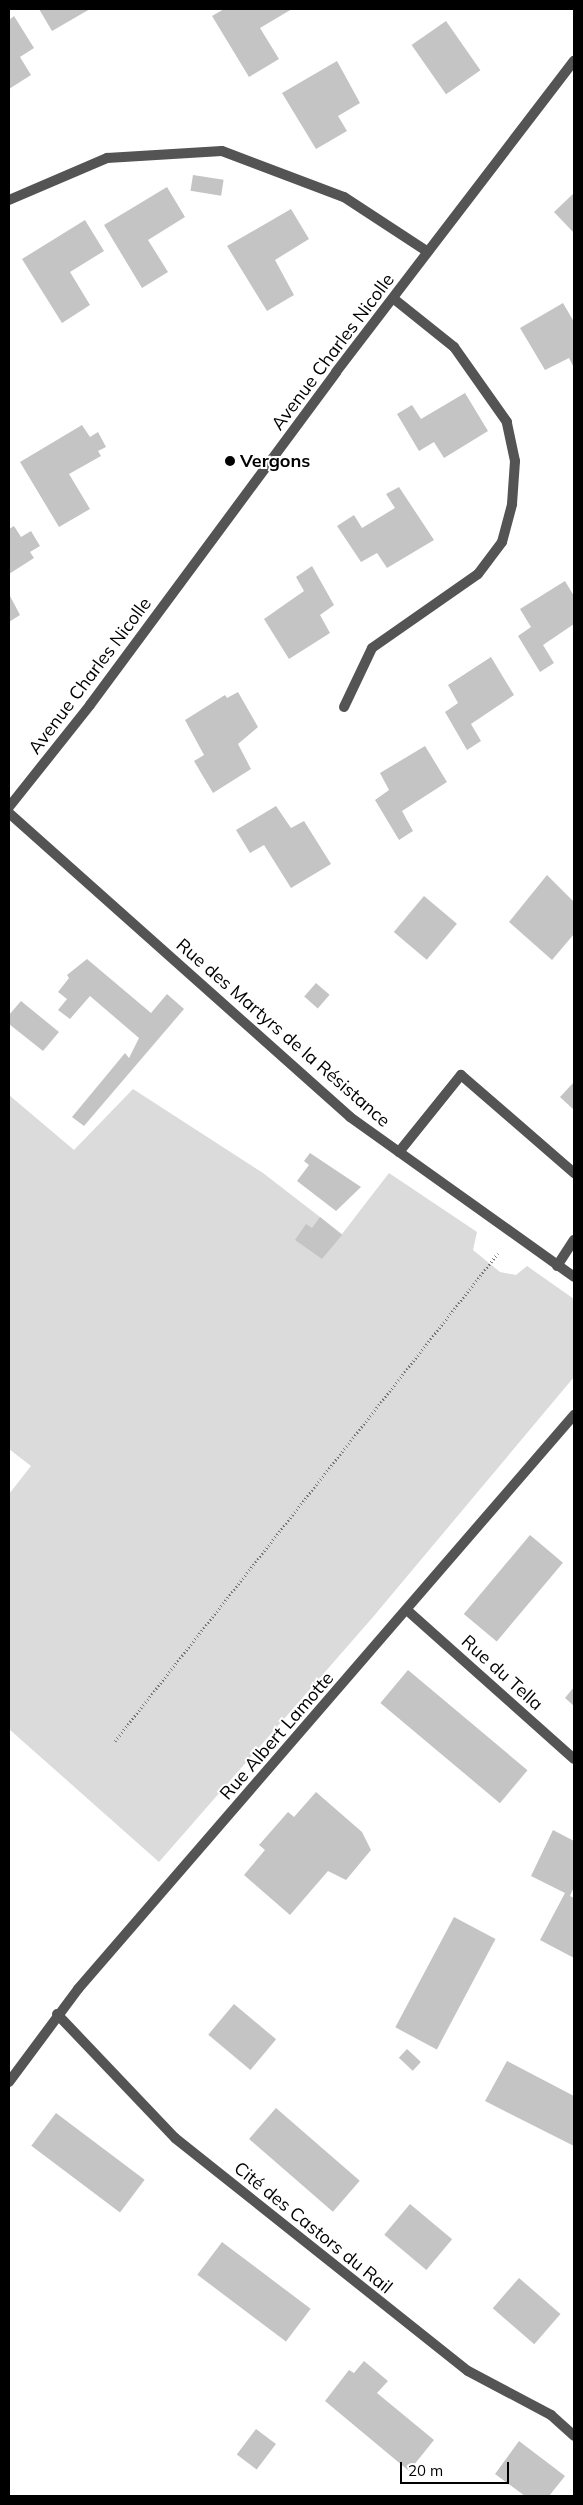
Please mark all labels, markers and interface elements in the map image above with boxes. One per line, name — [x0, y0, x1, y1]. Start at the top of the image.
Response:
street label: Avenue Charles Nicolle — [267, 269, 399, 435]
place label: Vergons — [240, 450, 310, 472]
marker: Vergons — [224, 455, 236, 467]
street label: Avenue Charles Nicolle — [24, 593, 156, 759]
street label: Rue des Martyrs de la Résistance — [172, 934, 394, 1132]
street label: Rue du Tella — [457, 1631, 547, 1715]
street label: Rue Albert Lamotte — [216, 1668, 338, 1804]
street label: Cité des Castors du Rail — [229, 2157, 397, 2299]
scale bar — [403, 2452, 512, 2484]
text: 20 m — [408, 2461, 443, 2480]

